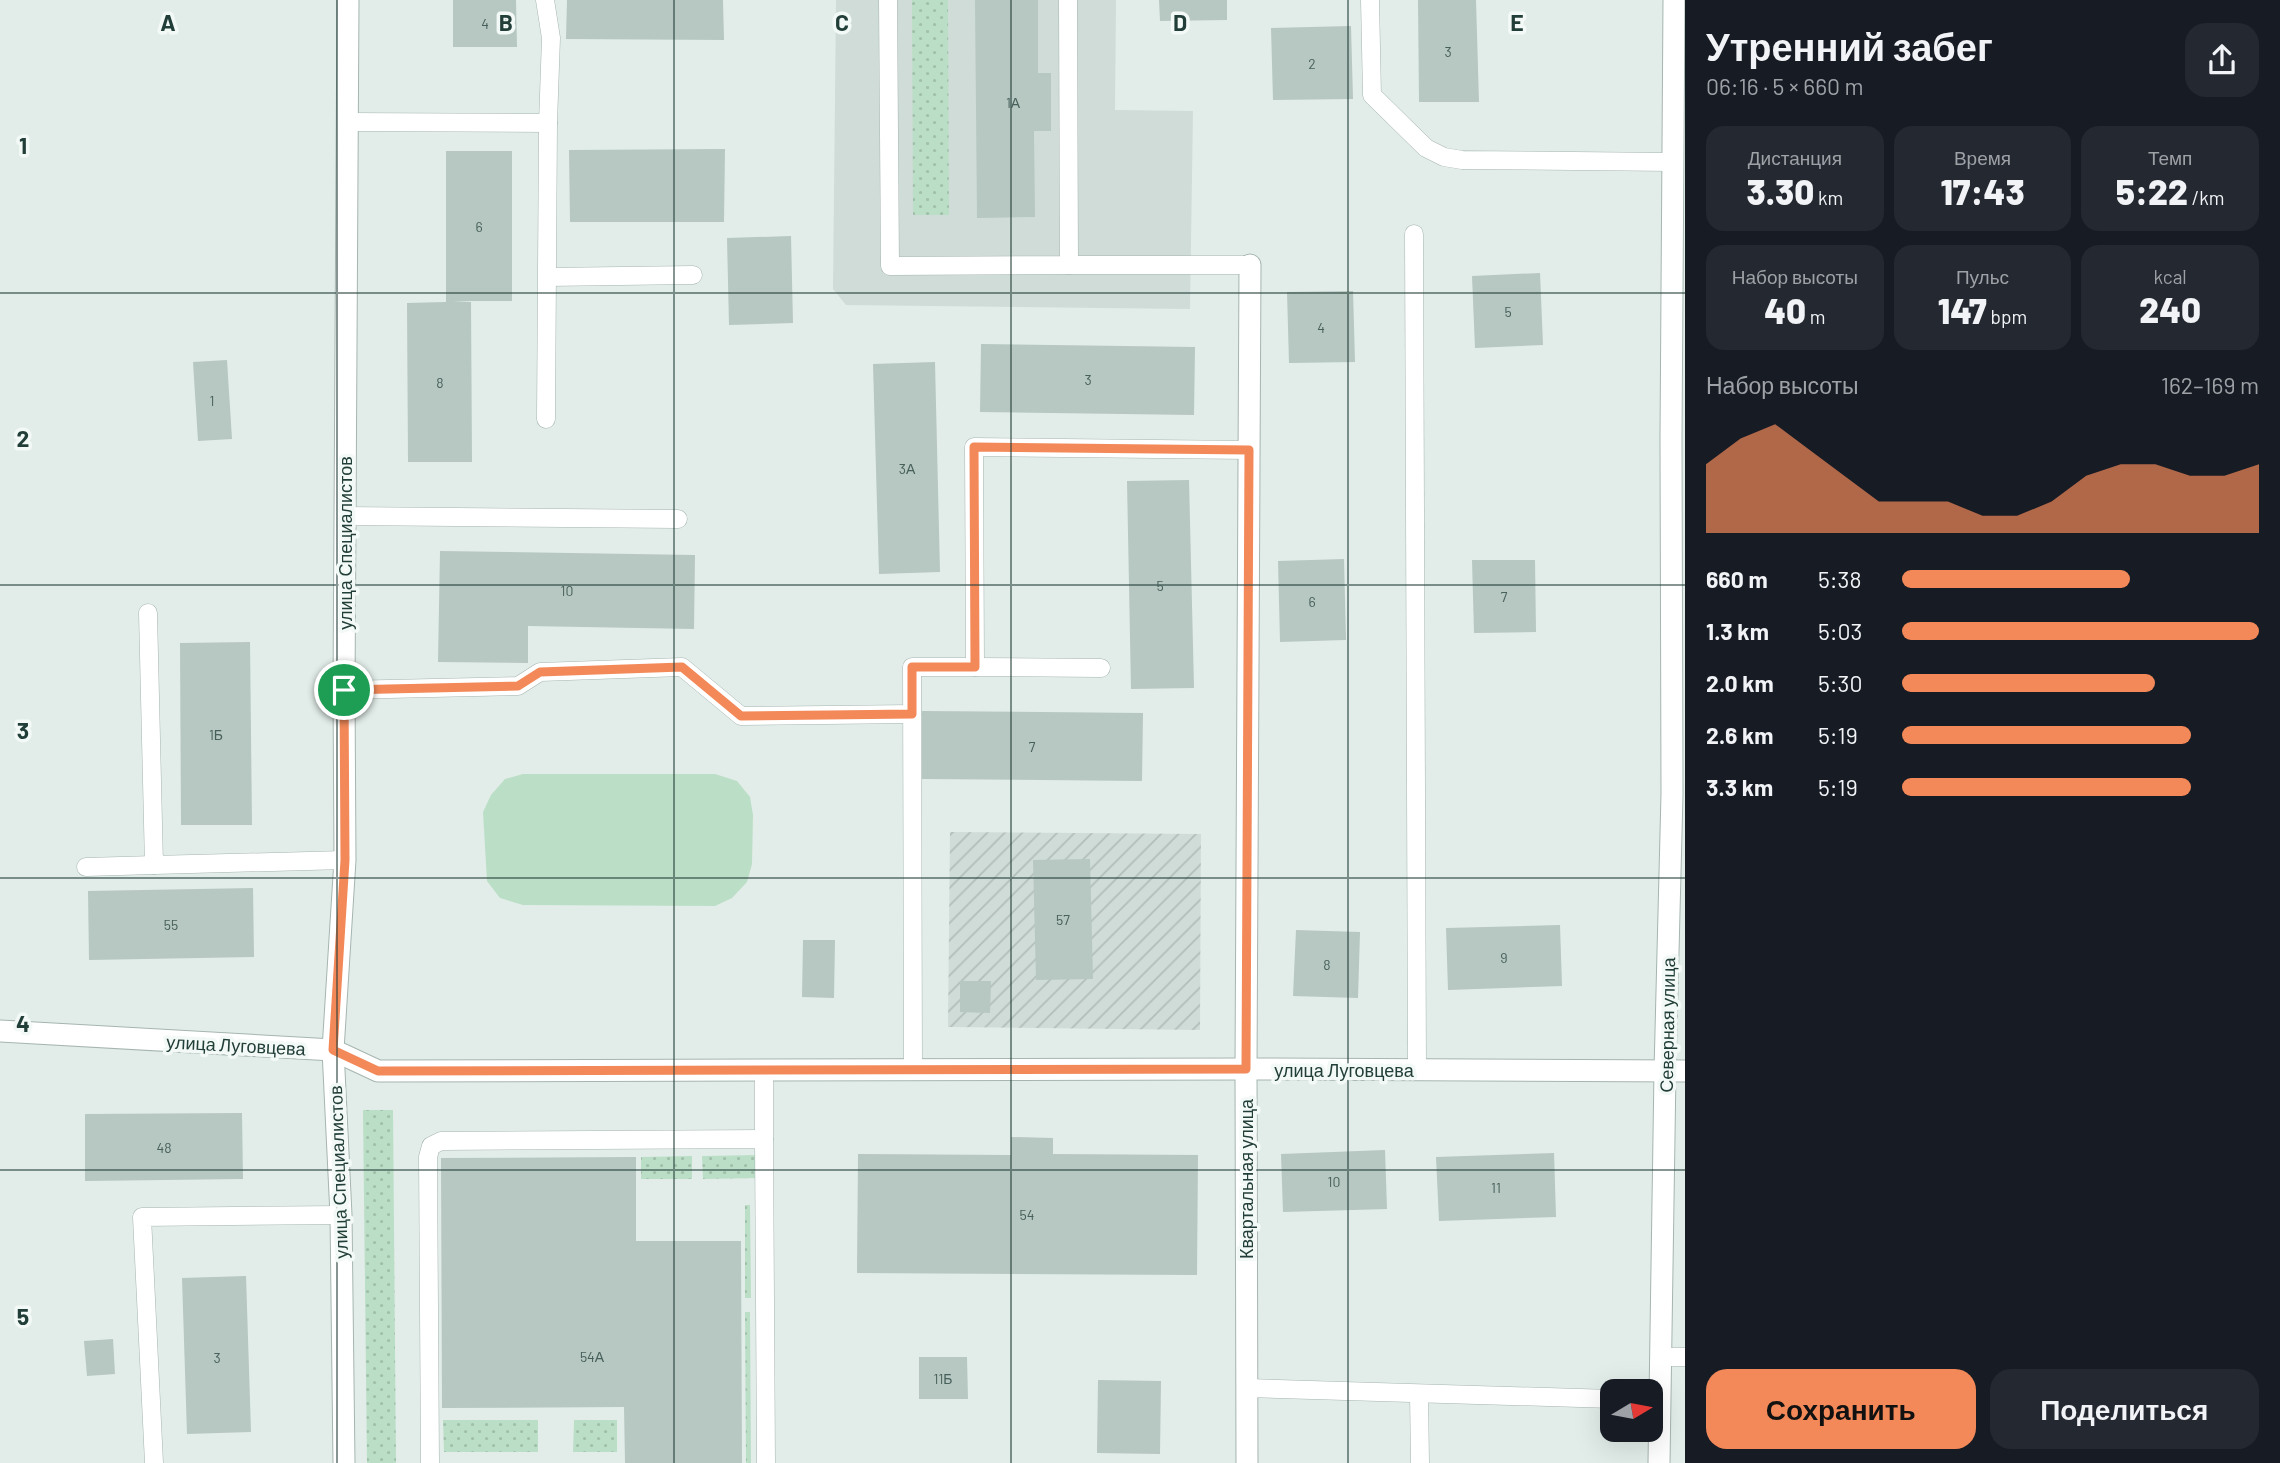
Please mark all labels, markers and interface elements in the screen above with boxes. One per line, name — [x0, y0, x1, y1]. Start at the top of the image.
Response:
text: A — [160, 8, 176, 36]
text: B — [499, 8, 513, 36]
text: C — [835, 8, 849, 36]
text: D — [1173, 8, 1187, 36]
text: E — [1510, 8, 1524, 36]
house number: 4 — [481, 15, 489, 32]
text: Утренний забег — [1706, 23, 1993, 69]
button: share — [2185, 23, 2259, 97]
house number: 3 — [1444, 43, 1452, 60]
house number: 2 — [1308, 55, 1316, 72]
text: 06:16 · 5 × 660 m — [1706, 72, 1864, 100]
house number: 1А — [1006, 94, 1021, 111]
text: 1 — [19, 131, 27, 159]
text: Дистанция — [1748, 146, 1842, 169]
text: Время — [1954, 146, 2011, 169]
text: Темп — [2148, 146, 2192, 169]
text: 3.30 — [1746, 170, 1814, 212]
text: 17:43 — [1940, 170, 2025, 212]
text: 5:22 — [2116, 170, 2188, 212]
text: km — [1814, 186, 1843, 209]
text: /km — [2188, 186, 2224, 209]
house number: 6 — [475, 218, 483, 235]
text: Набор высоты — [1732, 265, 1858, 288]
text: Пульс — [1956, 265, 2009, 288]
text: kcal — [2154, 265, 2187, 288]
text: 240 — [2139, 288, 2201, 330]
text: 40 — [1764, 289, 1806, 331]
text: 147 — [1938, 289, 1987, 331]
house number: 5 — [1504, 303, 1512, 320]
text: m — [1806, 305, 1826, 328]
text: bpm — [1987, 305, 2027, 328]
house number: 4 — [1317, 319, 1325, 336]
house number: 3 — [1084, 371, 1092, 388]
text: Набор высоты — [1706, 371, 1859, 399]
text: 162–169 m — [2161, 371, 2259, 399]
house number: 8 — [436, 374, 444, 391]
house number: 1 — [210, 392, 214, 409]
text: 2 — [17, 424, 29, 452]
street label: улица Специалистов — [334, 456, 356, 630]
house number: 3А — [899, 460, 916, 477]
text: 660 m — [1706, 565, 1768, 593]
text: 5:38 — [1818, 565, 1861, 593]
house number: 5 — [1156, 577, 1164, 594]
house number: 10 — [561, 582, 573, 599]
house number: 7 — [1501, 588, 1508, 605]
house number: 6 — [1308, 593, 1316, 610]
text: 1.3 km — [1706, 617, 1769, 645]
text: 5:03 — [1818, 617, 1862, 645]
pin — [314, 660, 374, 720]
text: 2.0 km — [1706, 669, 1774, 697]
text: 5:30 — [1818, 669, 1862, 697]
icon: arrive — [325, 671, 363, 709]
text: 3 — [17, 716, 29, 744]
text: 2.6 km — [1706, 721, 1774, 749]
text: 5:19 — [1818, 721, 1858, 749]
house number: 1Б — [209, 726, 223, 743]
house number: 7 — [1029, 738, 1036, 755]
text: 3.3 km — [1706, 773, 1773, 801]
text: 5:19 — [1818, 773, 1858, 801]
house number: 57 — [1056, 911, 1070, 928]
house number: 55 — [164, 916, 178, 933]
house number: 9 — [1500, 949, 1508, 966]
house number: 8 — [1323, 956, 1331, 973]
street label: Северная улица — [1655, 956, 1679, 1093]
text: 4 — [16, 1009, 30, 1037]
street label: улица Луговцева — [166, 1030, 307, 1060]
street label: улица Луговцева — [1274, 1059, 1415, 1081]
street label: улица Специалистов — [324, 1085, 352, 1259]
street label: Квартальная улица — [1235, 1098, 1257, 1259]
house number: 48 — [156, 1139, 172, 1156]
house number: 10 — [1328, 1173, 1340, 1190]
house number: 11 — [1491, 1179, 1501, 1196]
house number: 54 — [1020, 1206, 1034, 1223]
text: 5 — [17, 1302, 29, 1330]
house number: 54А — [580, 1348, 605, 1365]
house number: 3 — [213, 1349, 221, 1366]
button: Сохранить — [1706, 1369, 1976, 1449]
button: Поделиться — [1990, 1369, 2259, 1449]
house number: 11Б — [933, 1370, 953, 1387]
north arrow — [1600, 1379, 1662, 1442]
map controls — [1600, 1379, 1663, 1442]

